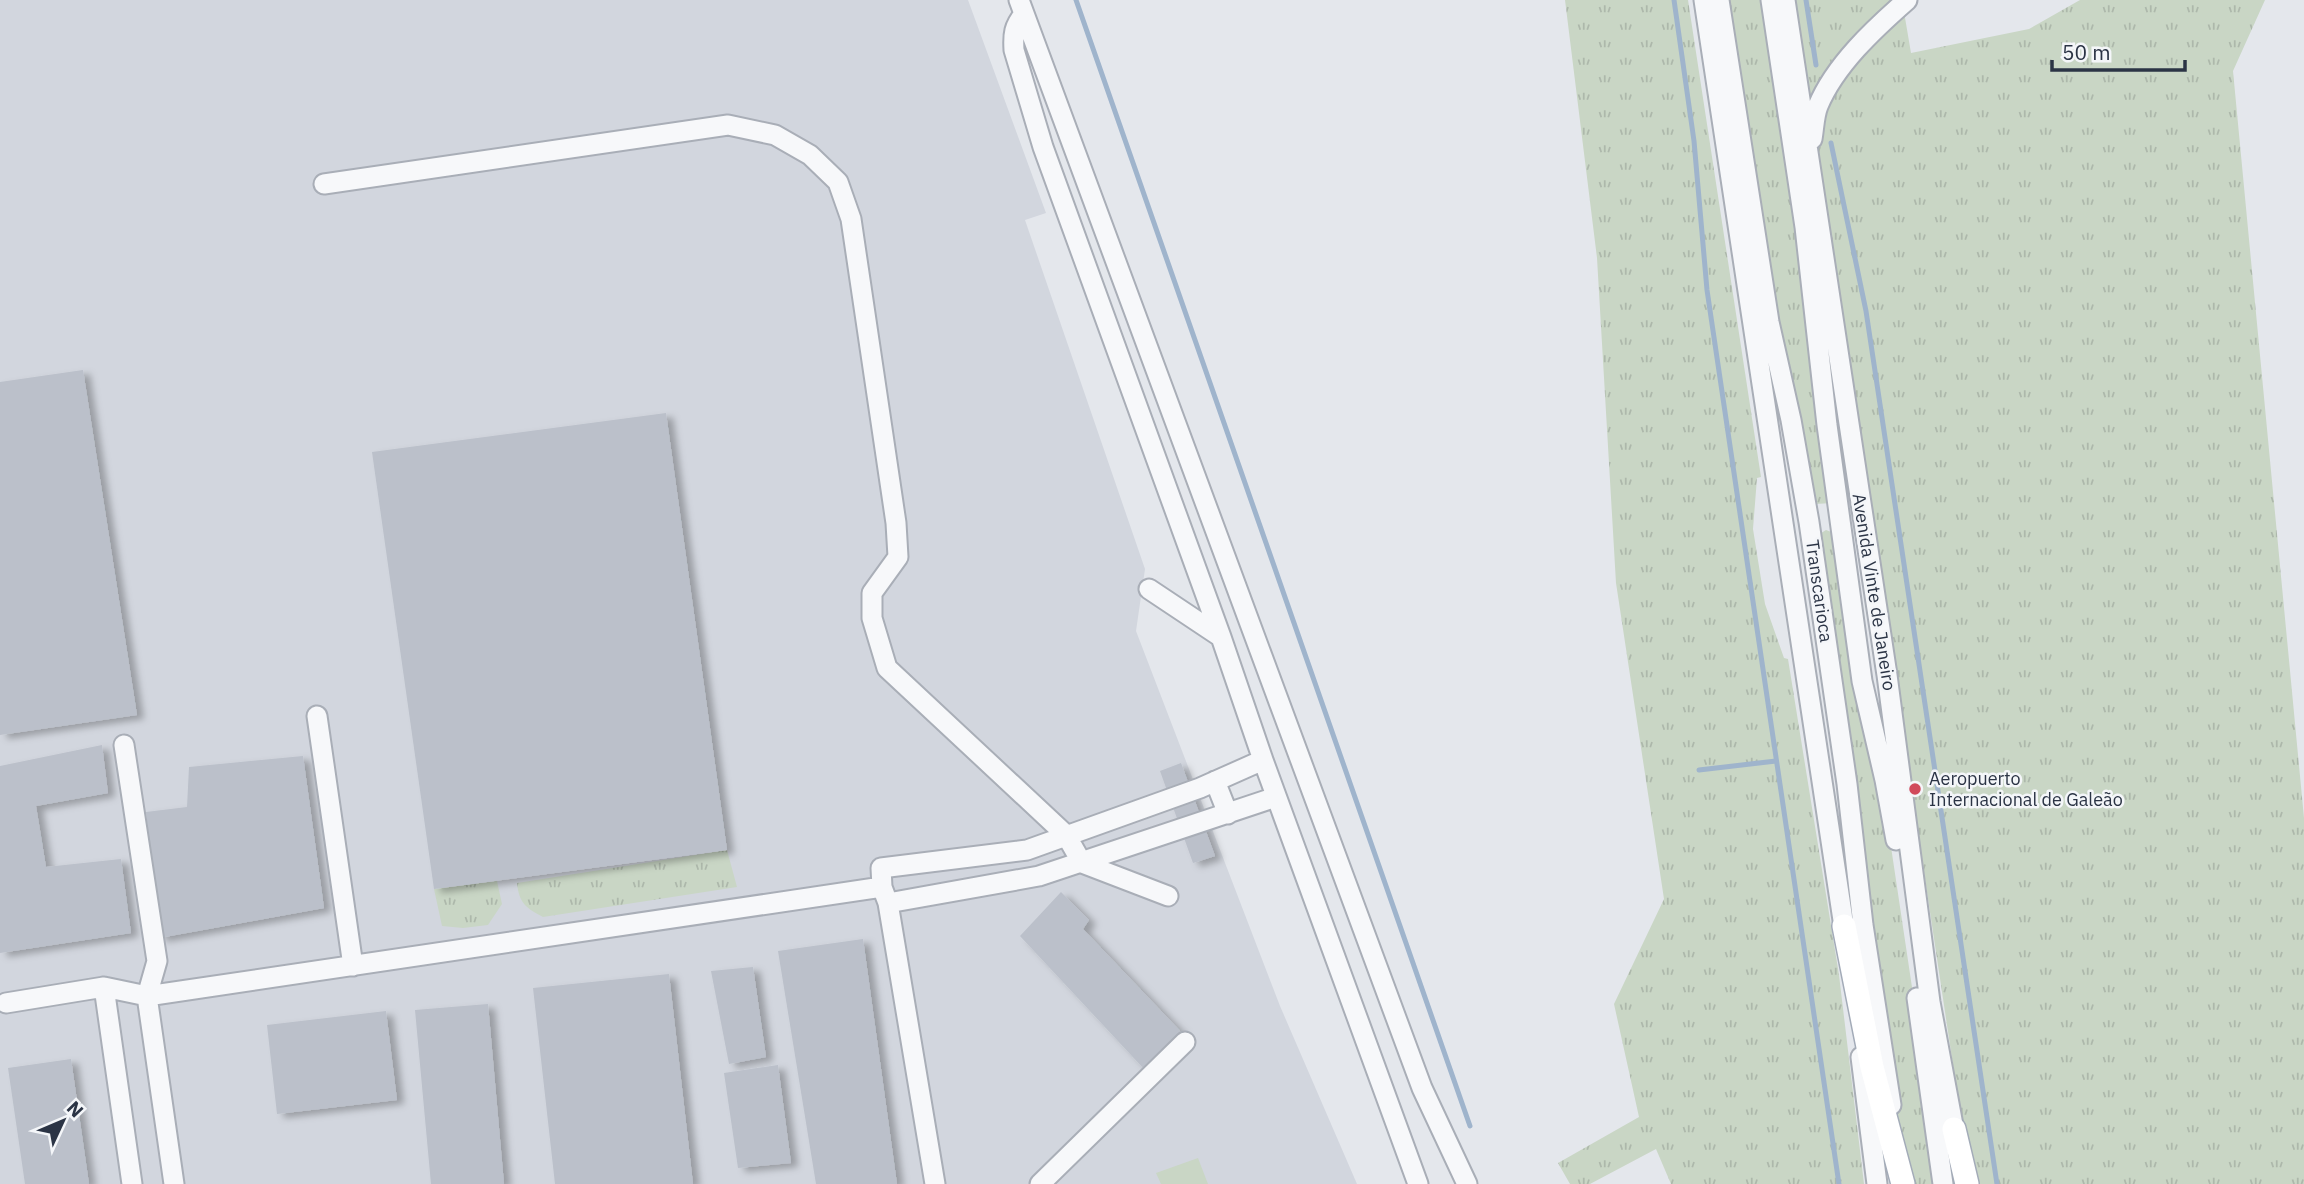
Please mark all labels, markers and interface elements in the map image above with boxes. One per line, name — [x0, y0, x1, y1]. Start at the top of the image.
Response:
scale bar — [2052, 28, 2185, 72]
text: 50 m — [2062, 38, 2111, 66]
street label: Avenida Vinte de Janeiro — [1848, 492, 1901, 692]
street label: Transcarioca — [1801, 538, 1838, 644]
place label: Aeropuerto Internacional de Galeão — [1929, 767, 2123, 811]
marker: Aeropuerto Internacional de Galeão — [1907, 781, 1923, 797]
north arrow — [28, 1086, 98, 1156]
text: N — [62, 1096, 89, 1122]

